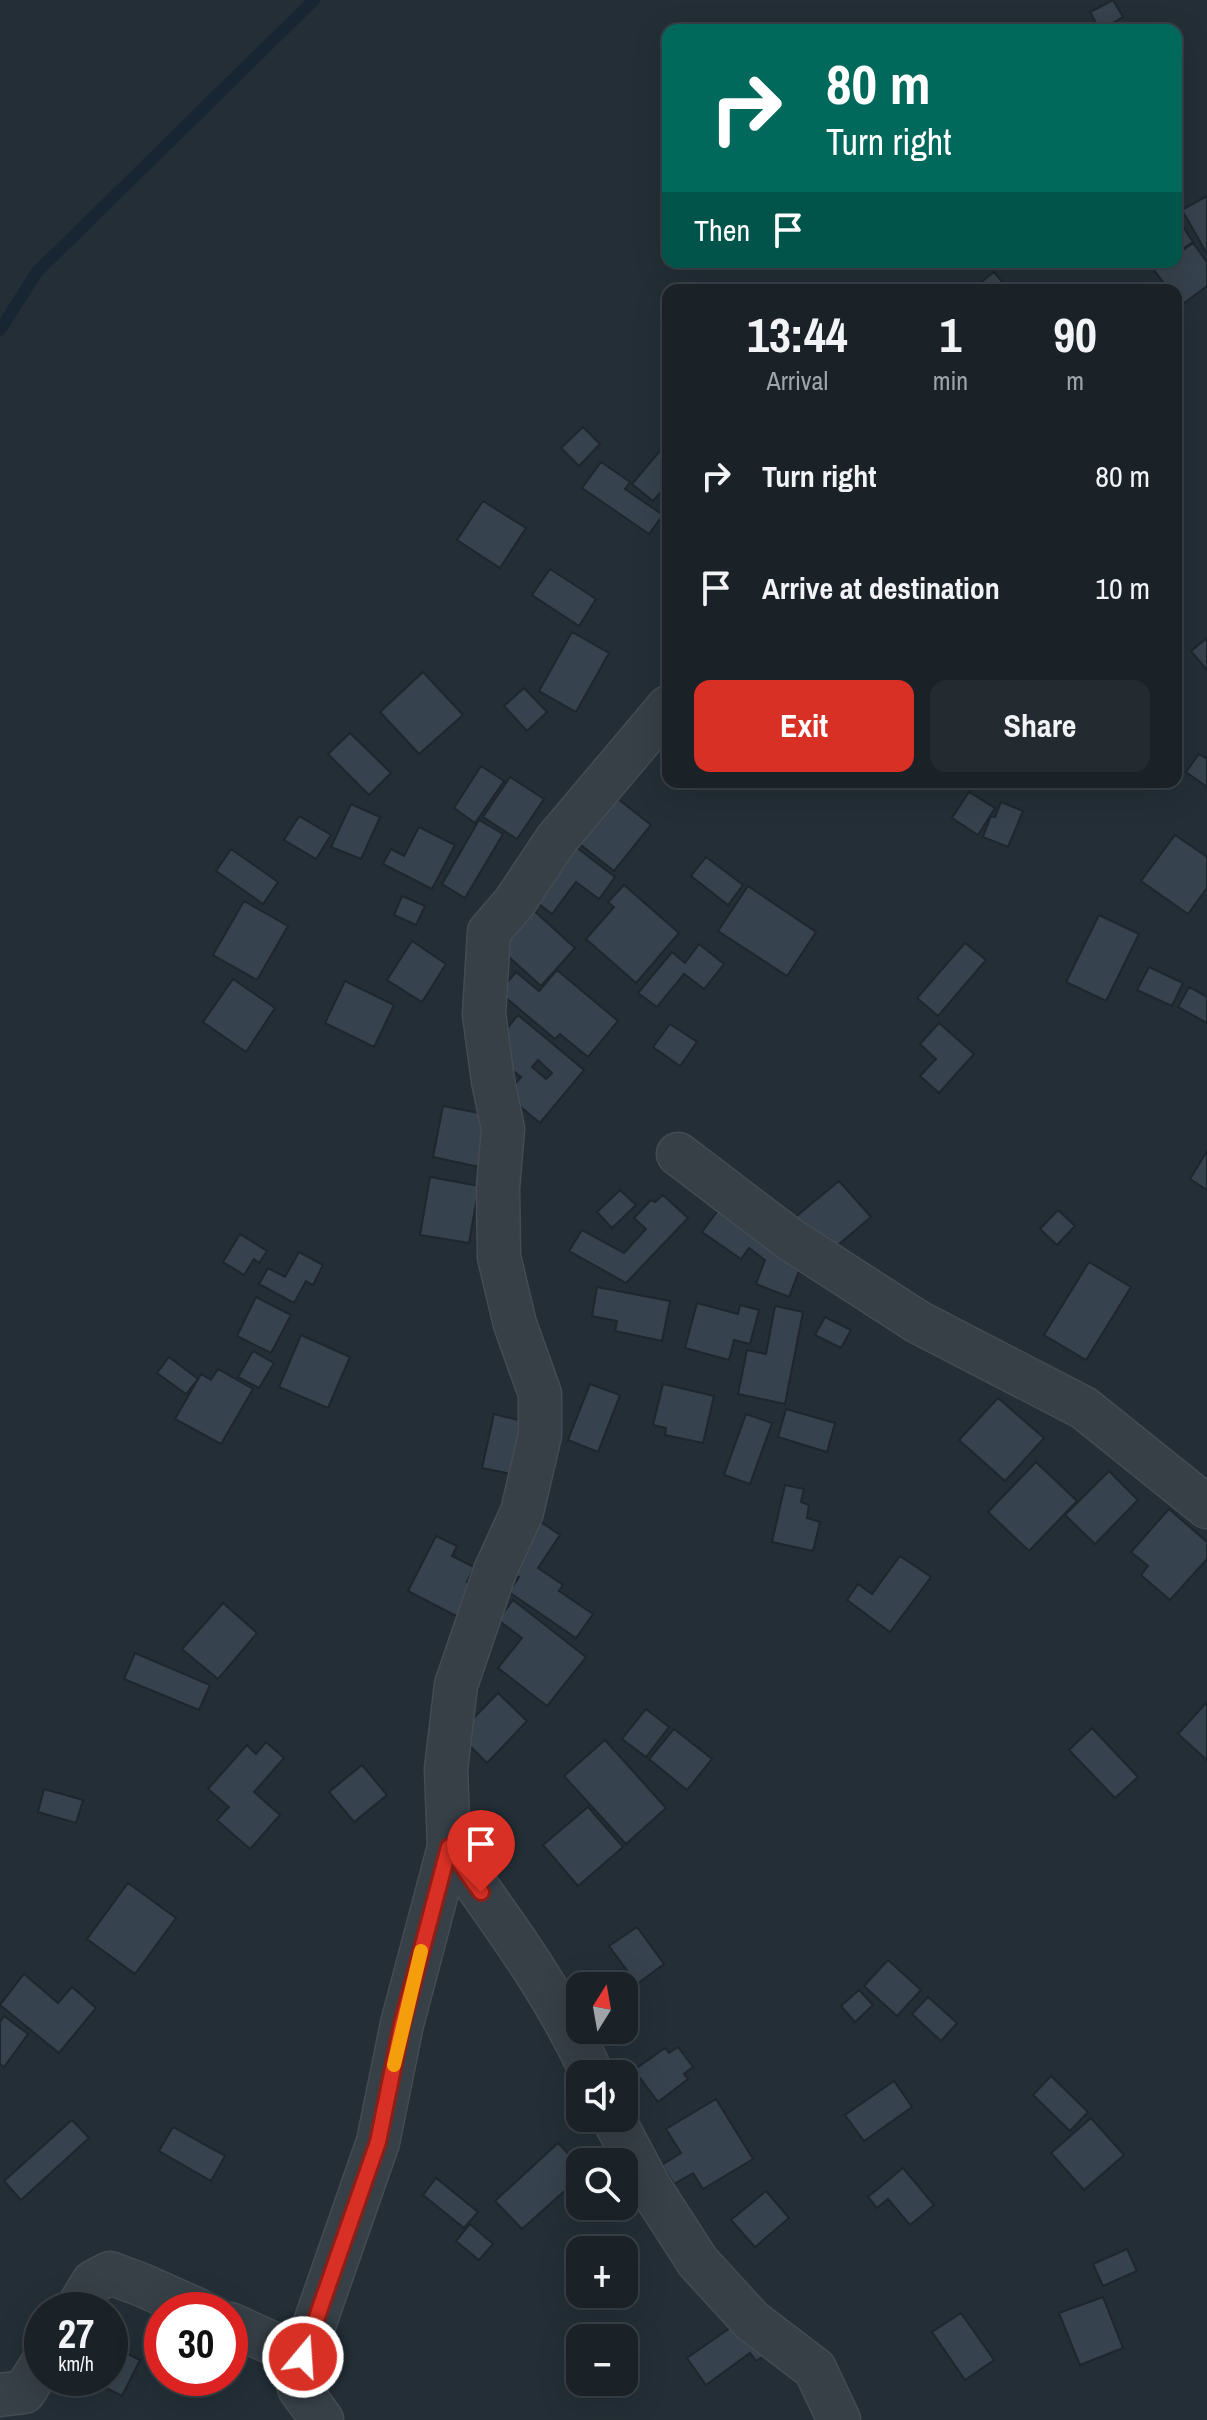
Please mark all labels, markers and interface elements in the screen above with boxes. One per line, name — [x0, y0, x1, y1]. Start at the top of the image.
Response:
text: 80 m — [826, 46, 931, 121]
icon: right — [694, 56, 798, 160]
text: Turn right — [826, 118, 951, 166]
icon: arrive — [766, 208, 810, 252]
text: Then — [694, 210, 750, 250]
text: 13:44 — [747, 302, 848, 367]
text: 1 — [939, 302, 961, 367]
text: 90 — [1053, 302, 1097, 367]
text: Arrival — [767, 363, 828, 398]
text: min — [933, 363, 968, 398]
text: m — [1066, 363, 1084, 398]
icon: right — [694, 454, 738, 498]
text: Turn right — [762, 456, 876, 496]
text: 80 m — [1095, 456, 1150, 496]
icon: arrive — [694, 566, 738, 610]
text: Arrive at destination — [762, 568, 1000, 608]
text: 10 m — [1095, 568, 1150, 608]
button: Exit — [694, 680, 914, 772]
button: Share — [930, 680, 1150, 772]
pin — [447, 1810, 515, 1892]
icon: arrive — [459, 1822, 503, 1866]
north arrow — [566, 1972, 638, 2044]
map controls — [566, 1972, 638, 2396]
button: sound — [566, 2060, 638, 2132]
button: search — [566, 2148, 638, 2220]
button: + — [566, 2236, 638, 2308]
speed limit sign: 30 — [144, 2292, 248, 2396]
text: 27 — [58, 2307, 94, 2360]
position arrow — [261, 2315, 345, 2399]
button: − — [566, 2324, 638, 2396]
text: km/h — [58, 2350, 94, 2377]

